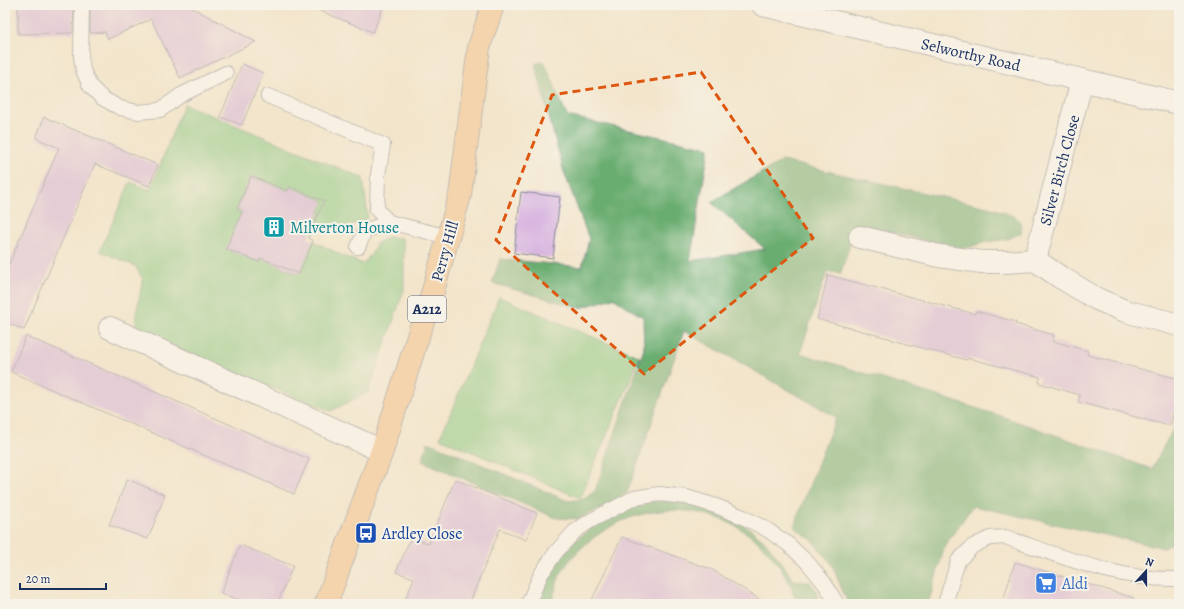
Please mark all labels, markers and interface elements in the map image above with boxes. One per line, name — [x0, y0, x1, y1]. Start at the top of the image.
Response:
street label: Selworthy Road — [919, 33, 1023, 77]
street label: Silver Birch Close — [1035, 112, 1085, 228]
building icon: Milverton House — [261, 214, 287, 240]
place label: Milverton House — [290, 217, 399, 239]
street label: Perry Hill — [426, 218, 464, 284]
road number: A212 — [408, 296, 446, 322]
bus stop icon: Ardley Close — [353, 520, 379, 546]
place label: Ardley Close — [381, 523, 462, 545]
north arrow — [1126, 551, 1166, 591]
text: N — [1143, 554, 1156, 571]
scale bar — [20, 565, 106, 591]
supermarket icon: Aldi — [1033, 570, 1059, 596]
text: 20 m — [26, 571, 50, 587]
place label: Aldi — [1061, 573, 1088, 595]

